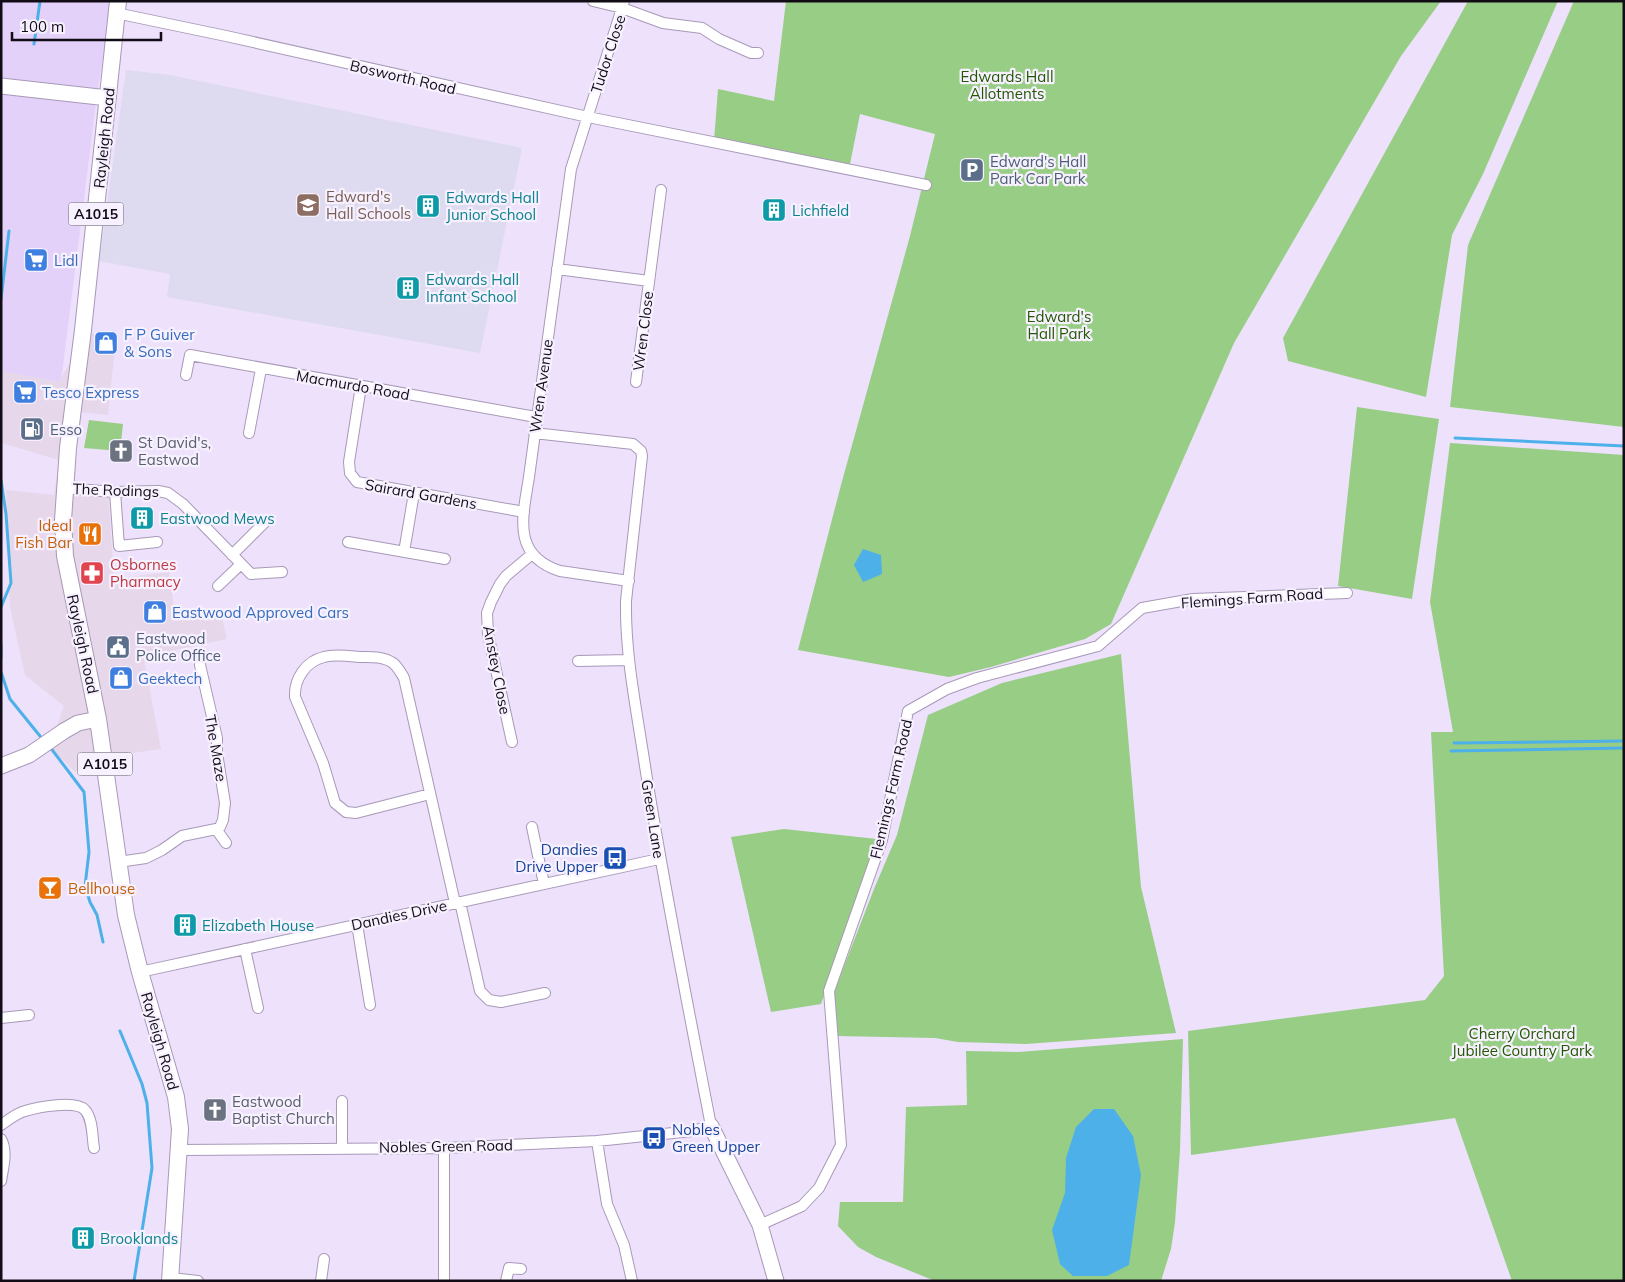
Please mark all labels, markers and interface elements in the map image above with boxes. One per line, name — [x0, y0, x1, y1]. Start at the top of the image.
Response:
scale bar — [12, 10, 161, 42]
street label: Tudor Close — [586, 12, 630, 96]
text: 100 m — [20, 17, 64, 36]
street label: Bosworth Road — [348, 56, 458, 98]
park label: Edwards Hall Allotments — [961, 67, 1053, 103]
street label: Rayleigh Road — [89, 87, 119, 189]
place label: Edward's Hall Park Car Park — [990, 152, 1086, 188]
parking icon: Edward's Hall Park Car Park — [959, 157, 985, 183]
place label: Edward's Hall Schools — [326, 187, 411, 223]
place label: Edwards Hall Junior School — [446, 188, 539, 224]
school or university icon: Edward's Hall Schools — [295, 192, 321, 218]
building icon: Edwards Hall Junior School — [415, 193, 441, 219]
building icon: Lichfield — [761, 197, 787, 223]
place label: Lichfield — [792, 201, 849, 220]
road number: A1015 — [68, 202, 124, 225]
supermarket icon: Lidl — [23, 247, 49, 273]
place label: Lidl — [54, 251, 78, 270]
place label: Edwards Hall Infant School — [426, 270, 519, 306]
building icon: Edwards Hall Infant School — [395, 275, 421, 301]
street label: Wren Close — [629, 290, 657, 372]
park label: Edward's Hall Park — [1027, 307, 1091, 343]
place label: F P Guiver & Sons — [124, 325, 195, 361]
shop icon: F P Guiver & Sons — [93, 330, 119, 356]
street label: Wren Avenue — [525, 338, 557, 434]
street label: Macmurdo Road — [295, 366, 411, 404]
supermarket icon: Tesco Express — [12, 379, 38, 405]
place label: Tesco Express — [42, 383, 140, 402]
fuel station icon: Esso — [19, 416, 45, 442]
place label: Esso — [50, 420, 82, 439]
place label: St David's, Eastwod — [138, 433, 211, 469]
church icon: St David's, Eastwod — [108, 438, 134, 464]
street label: Sairard Gardens — [364, 475, 478, 513]
street label: The Rodings — [72, 479, 160, 501]
building icon: Eastwood Mews — [129, 505, 155, 531]
place label: Eastwood Mews — [160, 509, 275, 528]
place label: Ideal Fish Bar — [15, 516, 73, 552]
restaurant icon: Ideal Fish Bar — [77, 521, 103, 547]
place label: Osbornes Pharmacy — [110, 555, 181, 591]
pharmacy icon: Osbornes Pharmacy — [79, 560, 105, 586]
street label: Flemings Farm Road — [1180, 584, 1324, 612]
street label: Rayleigh Road — [63, 593, 103, 695]
shop icon: Eastwood Approved Cars — [142, 599, 168, 625]
place label: Eastwood Approved Cars — [172, 603, 349, 622]
street label: Anstey Close — [479, 624, 515, 716]
place label: Eastwood Police Office — [136, 629, 221, 665]
public building icon: Eastwood Police Office — [105, 634, 131, 660]
shop icon: Geektech — [108, 665, 134, 691]
place label: Geektech — [138, 669, 202, 688]
street label: The Maze — [201, 713, 231, 783]
street label: Flemings Farm Road — [866, 717, 916, 861]
road number: A1015 — [78, 752, 132, 776]
street label: Green Lane — [637, 778, 669, 860]
place label: Dandies Drive Upper — [515, 840, 599, 876]
bus stop icon: Dandies Drive Upper — [602, 845, 628, 871]
bar icon: Bellhouse — [37, 875, 63, 901]
place label: Bellhouse — [68, 879, 135, 898]
street label: Dandies Drive — [349, 896, 449, 934]
building icon: Elizabeth House — [172, 912, 198, 938]
place label: Elizabeth House — [202, 916, 314, 935]
street label: Rayleigh Road — [137, 990, 183, 1092]
park label: Cherry Orchard Jubilee Country Park — [1452, 1024, 1592, 1060]
place label: Eastwood Baptist Church — [232, 1092, 335, 1128]
church icon: Eastwood Baptist Church — [202, 1097, 228, 1123]
place label: Nobles Green Upper — [672, 1120, 760, 1156]
bus stop icon: Nobles Green Upper — [641, 1125, 667, 1151]
street label: Nobles Green Road — [379, 1135, 513, 1157]
building icon: Brooklands — [70, 1225, 96, 1251]
place label: Brooklands — [100, 1229, 178, 1248]

